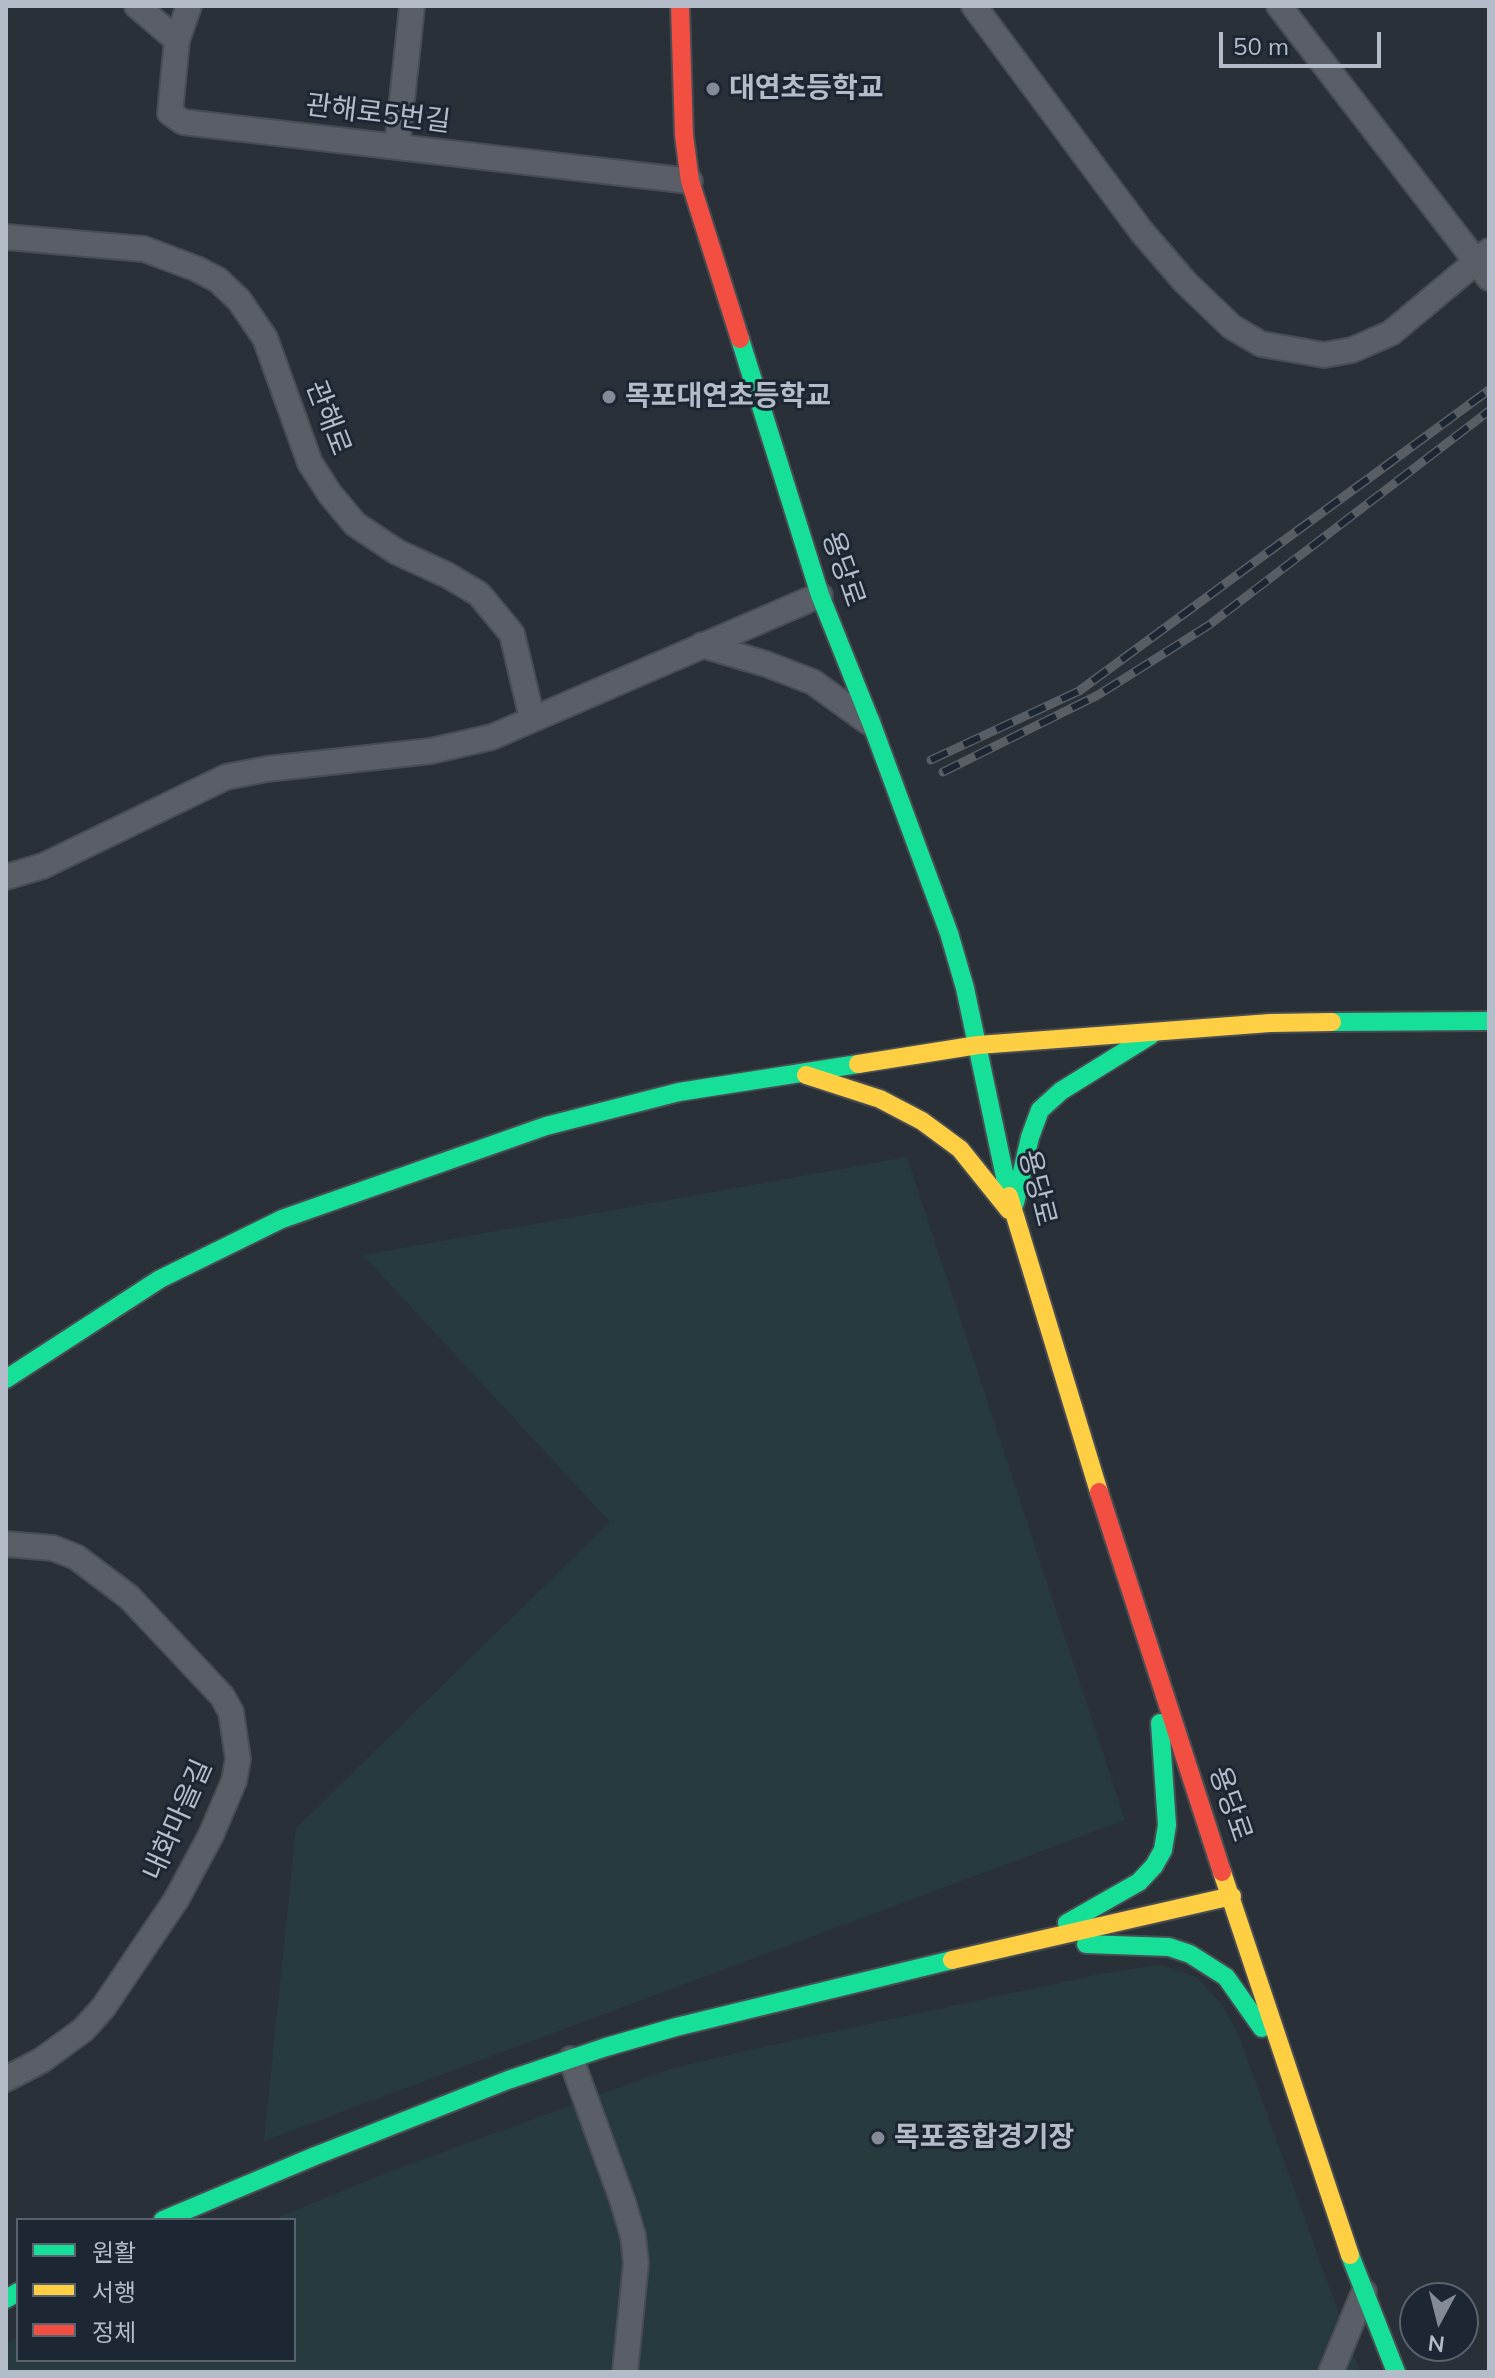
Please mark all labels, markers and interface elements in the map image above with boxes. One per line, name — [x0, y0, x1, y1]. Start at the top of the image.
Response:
scale bar — [1223, 16, 1385, 66]
text: 50 m — [1233, 31, 1289, 61]
place label: 대연초등학교 — [729, 72, 884, 106]
marker: 대연초등학교 — [704, 80, 722, 98]
street label: 관해로5번길 — [304, 88, 452, 140]
street label: 관해로 — [298, 376, 358, 460]
place label: 목포대연초등학교 — [625, 380, 831, 414]
marker: 목포대연초등학교 — [600, 388, 618, 406]
street label: 용당로 — [815, 527, 871, 611]
street label: 용당로 — [1011, 1146, 1063, 1230]
street label: 내화마을길 — [136, 1754, 220, 1886]
street label: 용당로 — [1202, 1762, 1258, 1846]
place label: 목포종합경기장 — [894, 2121, 1074, 2155]
marker: 목포종합경기장 — [869, 2129, 887, 2147]
legend — [16, 2218, 296, 2362]
text: 원활 — [92, 2237, 136, 2267]
text: 서행 — [92, 2277, 136, 2307]
north arrow — [1399, 2282, 1479, 2362]
text: 정체 — [92, 2317, 136, 2347]
text: N — [1426, 2329, 1446, 2359]

